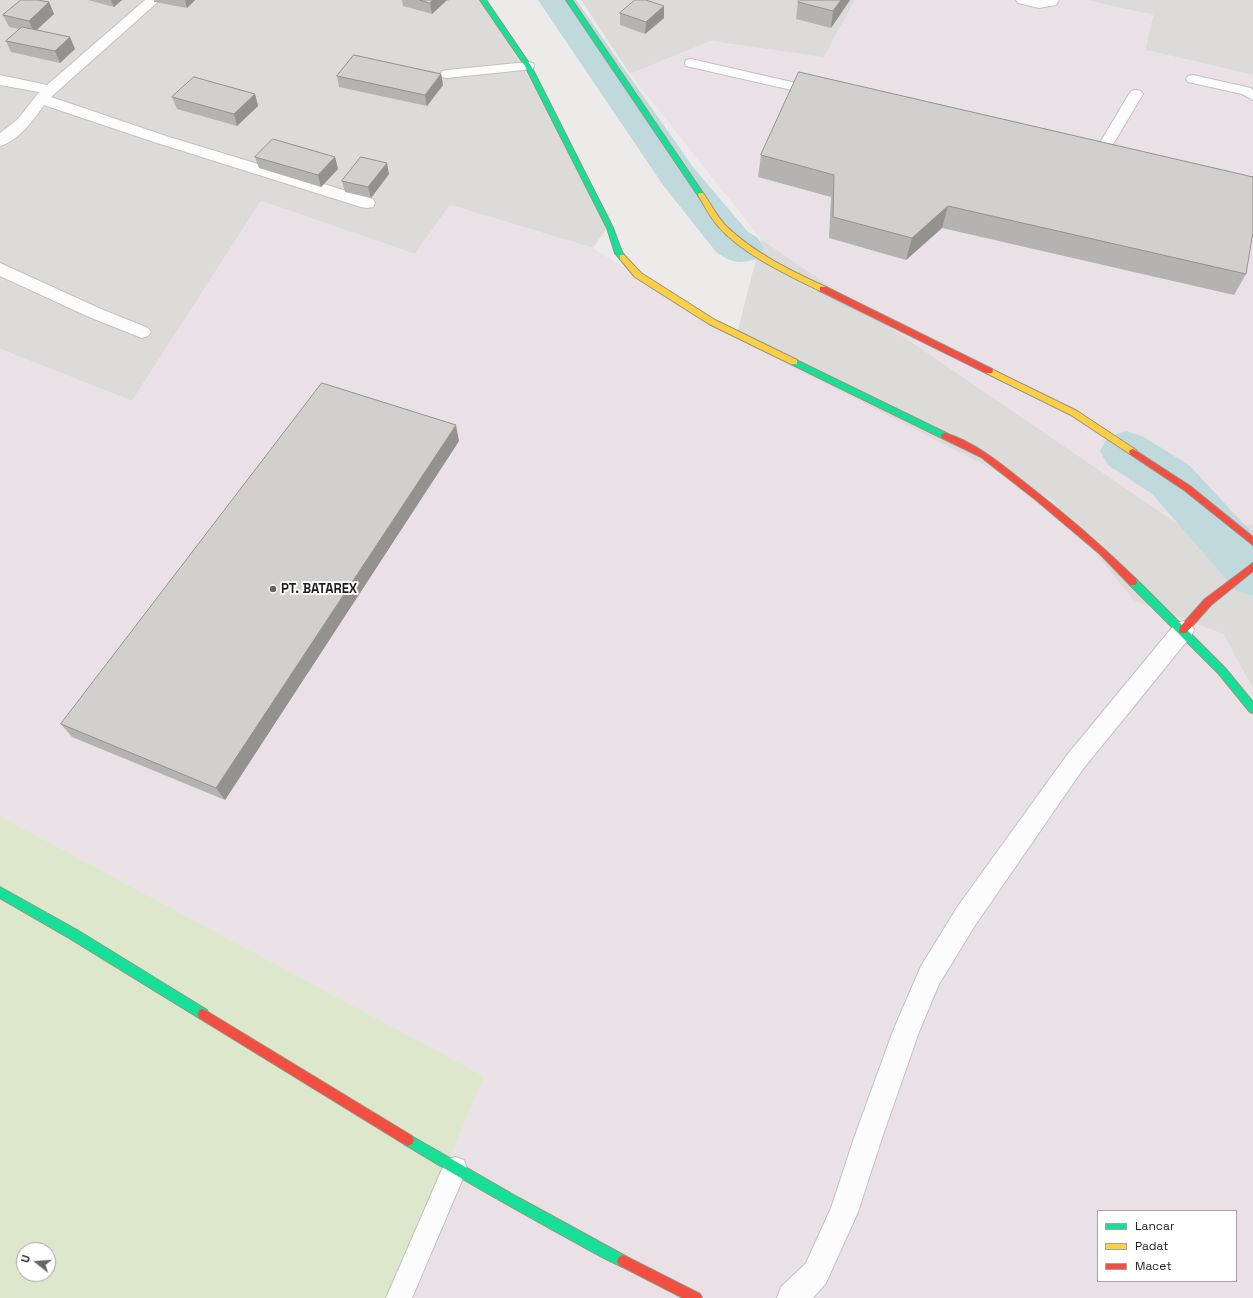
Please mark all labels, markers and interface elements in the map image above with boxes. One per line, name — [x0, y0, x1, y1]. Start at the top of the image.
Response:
place label: PT. BATAREX — [281, 581, 357, 597]
marker: PT. BATAREX — [268, 584, 278, 594]
legend — [1097, 1210, 1237, 1282]
text: Lancar — [1135, 1218, 1174, 1234]
text: Padat — [1135, 1238, 1169, 1254]
north arrow — [16, 1242, 56, 1282]
text: U — [18, 1253, 33, 1264]
text: Macet — [1135, 1258, 1172, 1274]

